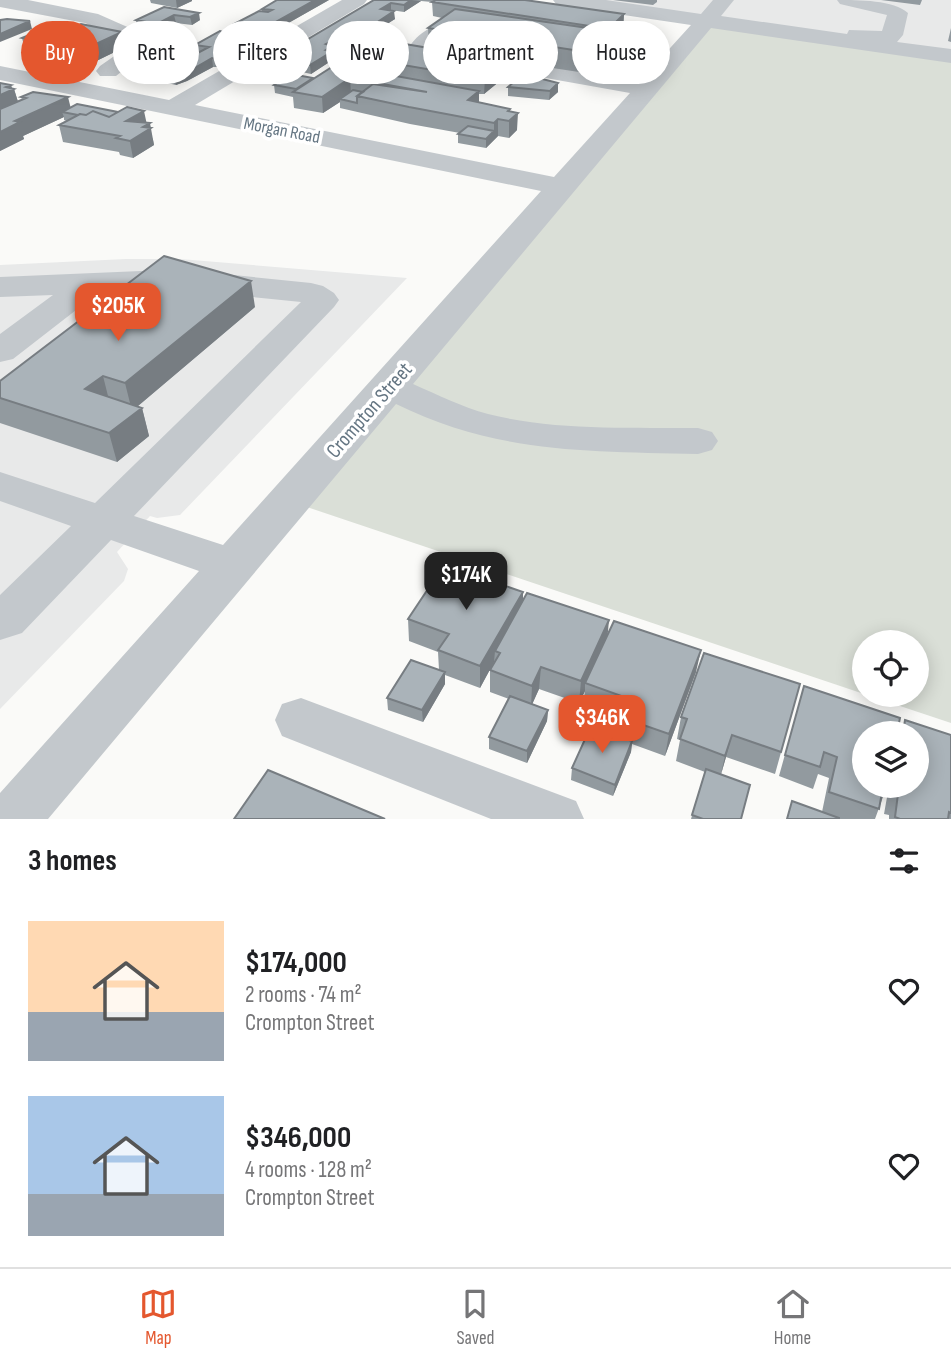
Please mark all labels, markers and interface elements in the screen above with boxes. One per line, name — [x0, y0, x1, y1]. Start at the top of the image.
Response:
chip: Buy — [21, 21, 99, 84]
chip: Rent — [113, 21, 199, 84]
chip: Filters — [213, 21, 312, 84]
chip: New — [326, 21, 409, 84]
chip: Apartment — [423, 21, 558, 84]
chip: House — [572, 21, 670, 84]
street label: Morgan Road — [242, 113, 322, 148]
pin: $205K — [69, 284, 167, 343]
text: $205K — [91, 292, 145, 320]
street label: Crompton Street — [321, 357, 418, 463]
pin: $174K — [417, 552, 515, 612]
text: $174K — [440, 561, 492, 589]
map controls — [852, 630, 929, 798]
button: locate — [852, 630, 929, 707]
pin: $346K — [553, 696, 651, 755]
text: $346K — [575, 704, 629, 732]
button: layers — [852, 721, 929, 798]
icon: filters — [885, 842, 923, 880]
text: 3 homes — [28, 843, 117, 879]
text: $174,000 — [245, 945, 347, 981]
icon: home — [84, 949, 168, 1033]
icon: heart — [885, 972, 923, 1010]
text: 2 rooms · 74 m² — [245, 981, 362, 1009]
text: Crompton Street — [245, 1009, 375, 1037]
text: $346,000 — [245, 1120, 351, 1156]
icon: home — [84, 1124, 168, 1208]
icon: heart — [885, 1147, 923, 1185]
text: 4 rooms · 128 m² — [245, 1156, 372, 1184]
text: Crompton Street — [245, 1184, 375, 1212]
tab: Map — [139, 1285, 177, 1350]
tab: Saved — [456, 1285, 495, 1350]
tab: Home — [774, 1285, 812, 1350]

